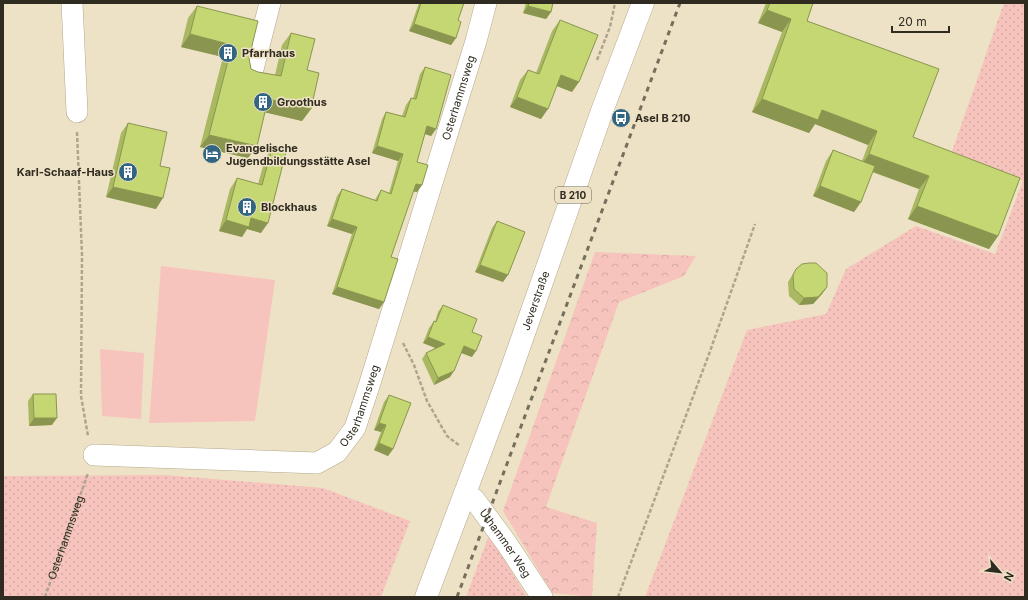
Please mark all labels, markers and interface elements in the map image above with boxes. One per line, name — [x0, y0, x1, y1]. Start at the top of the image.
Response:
scale bar — [892, 8, 949, 34]
text: 20 m — [898, 14, 927, 29]
building icon: Pfarrhaus — [217, 42, 239, 64]
place label: Pfarrhaus — [242, 46, 295, 60]
street label: Osterhammsweg — [439, 54, 478, 142]
building icon: Groothus — [252, 91, 274, 113]
place label: Groothus — [277, 95, 327, 109]
bus stop icon: Asel B 210 — [610, 107, 632, 129]
place label: Asel B 210 — [635, 111, 690, 125]
place label: Evangelische Jugendbildungsstätte Asel — [226, 141, 370, 168]
hotel icon: Evangelische Jugendbildungsstätte Asel — [201, 143, 223, 165]
building icon: Karl-Schaaf-Haus — [117, 161, 139, 183]
place label: Karl-Schaaf-Haus — [17, 165, 114, 179]
road number: B 210 — [555, 187, 591, 203]
building icon: Blockhaus — [236, 196, 258, 218]
place label: Blockhaus — [261, 200, 317, 214]
street label: Jeverstraße — [519, 269, 552, 332]
street label: Osterhammsweg — [336, 363, 382, 450]
street label: Osterhammsweg — [45, 493, 87, 581]
street label: Uthammer Weg — [477, 506, 534, 580]
north arrow — [980, 552, 1020, 592]
text: N — [1001, 570, 1017, 584]

